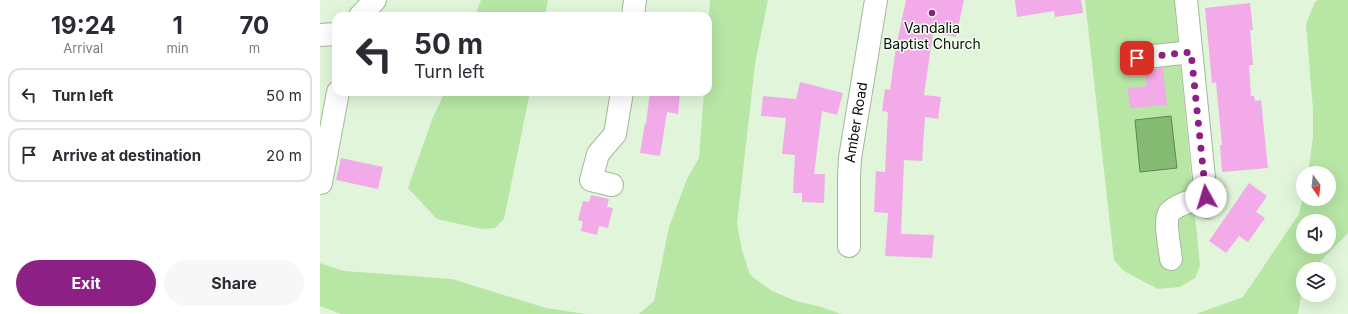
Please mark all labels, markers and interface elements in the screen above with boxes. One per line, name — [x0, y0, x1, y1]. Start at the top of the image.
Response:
marker: Vandalia Baptist Church — [927, 8, 937, 18]
text: 19:24 — [51, 11, 116, 40]
text: 1 — [172, 11, 183, 40]
text: 70 — [239, 11, 269, 40]
place label: Vandalia Baptist Church — [883, 19, 981, 52]
text: 50 m — [414, 27, 483, 61]
icon: left — [348, 28, 400, 80]
text: Arrival — [63, 40, 103, 56]
text: min — [166, 40, 189, 56]
text: m — [249, 40, 260, 56]
pin — [1120, 41, 1154, 75]
icon: arrive — [1126, 47, 1148, 69]
text: Turn left — [414, 61, 484, 82]
street label: Amber Road — [841, 81, 870, 163]
icon: left — [18, 84, 40, 106]
text: Turn left — [52, 86, 113, 105]
text: 50 m — [266, 86, 302, 105]
icon: arrive — [18, 144, 40, 166]
text: Arrive at destination — [52, 146, 201, 165]
text: 20 m — [266, 146, 302, 165]
north arrow — [1296, 166, 1336, 206]
map controls — [1296, 166, 1336, 302]
position arrow — [1185, 176, 1227, 218]
button: sound — [1296, 214, 1336, 254]
button: Exit — [16, 260, 156, 306]
button: Share — [164, 260, 304, 306]
button: layers — [1296, 262, 1336, 302]

